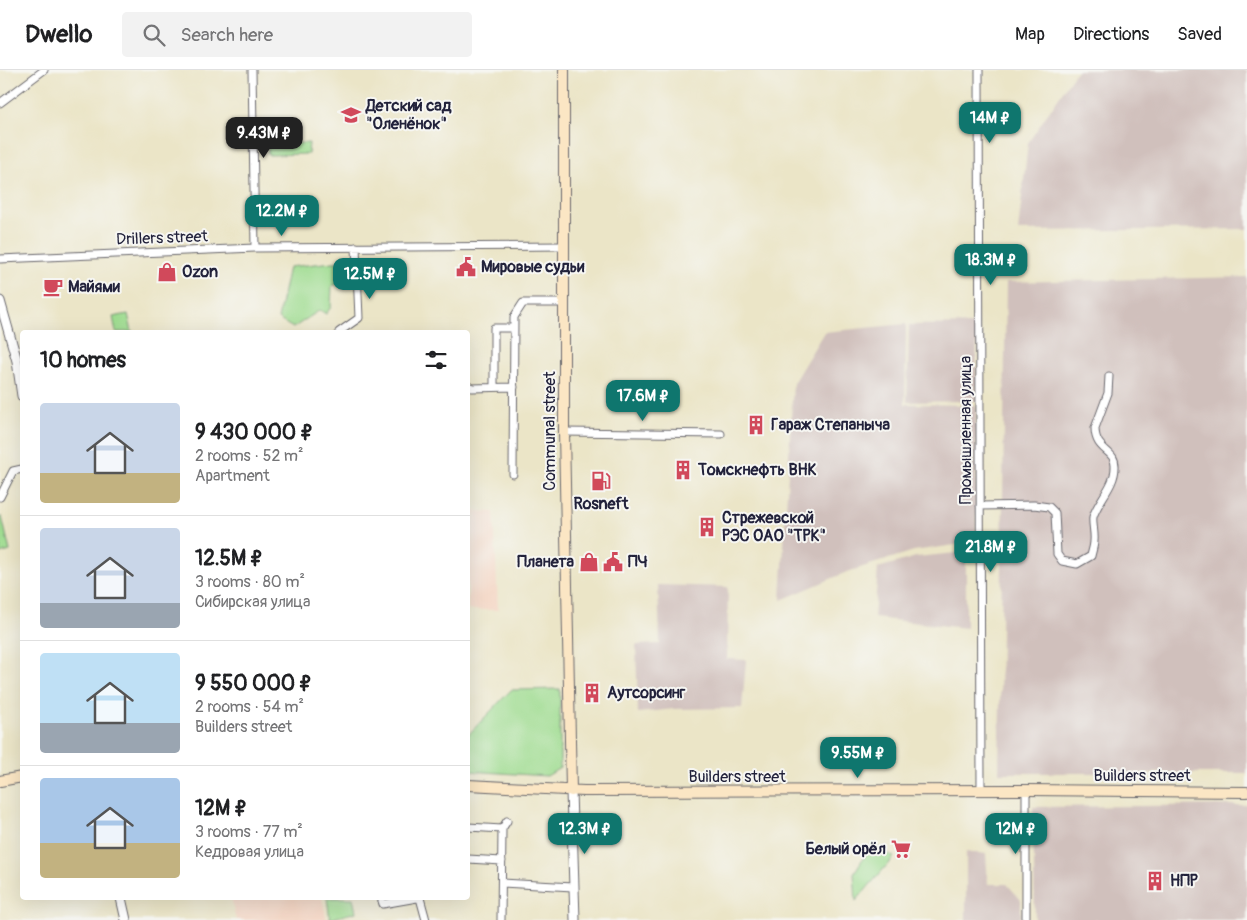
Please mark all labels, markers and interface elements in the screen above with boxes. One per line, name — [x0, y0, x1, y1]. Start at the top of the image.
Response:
search box — [122, 12, 472, 57]
text: Dwello — [25, 20, 92, 49]
icon: search — [140, 21, 168, 49]
text: Search here — [180, 23, 273, 47]
text: Map — [1015, 23, 1045, 46]
text: Directions — [1073, 23, 1149, 46]
text: Saved — [1177, 23, 1222, 46]
place label: Детский сад "Оленёнок" — [365, 96, 452, 134]
pin: 14M ₽ — [955, 102, 1025, 144]
school or university icon: Детский сад "Оленёнок" — [340, 104, 362, 126]
text: 14M ₽ — [970, 108, 1010, 128]
pin: 9.43M ₽ — [218, 116, 310, 159]
text: 9.43M ₽ — [237, 123, 291, 143]
pin: 12.2M ₽ — [236, 194, 328, 237]
text: 12.2M ₽ — [256, 201, 308, 221]
street label: Drillers street — [116, 226, 209, 250]
pin: 18.3M ₽ — [945, 244, 1037, 286]
text: 18.3M ₽ — [965, 250, 1017, 270]
public building icon: Мировые судьи — [455, 256, 477, 278]
place label: Мировые судьи — [481, 257, 585, 277]
pin: 12.5M ₽ — [324, 258, 416, 300]
shop icon: Ozon — [156, 261, 178, 283]
place label: Ozon — [182, 262, 218, 282]
text: 12.5M ₽ — [344, 264, 396, 284]
cafe icon: Майями — [42, 276, 64, 298]
place label: Майями — [68, 277, 121, 297]
icon: filters — [422, 346, 450, 374]
text: 10 homes — [40, 347, 126, 374]
street label: Промышленная улица — [956, 356, 976, 504]
street label: Communal street — [540, 371, 560, 491]
pin: 17.6M ₽ — [597, 380, 689, 422]
text: 17.6M ₽ — [617, 386, 669, 406]
building icon: Гараж Степаныча — [745, 414, 767, 436]
place label: Гараж Степаныча — [771, 415, 891, 435]
text: 9 430 000 ₽ — [195, 419, 313, 446]
icon: home — [80, 423, 140, 483]
text: 2 rooms · 52 m² — [195, 446, 304, 466]
building icon: Томскнефть ВНК — [672, 459, 694, 481]
place label: Томскнефть ВНК — [697, 460, 817, 480]
text: Apartment — [195, 466, 270, 486]
fuel station icon: Rosneft — [590, 470, 612, 492]
place label: Rosneft — [574, 494, 629, 514]
place label: Стрежевской РЭС ОАО "ТРК" — [722, 508, 826, 546]
building icon: Стрежевской РЭС ОАО "ТРК" — [696, 516, 718, 538]
pin: 21.8M ₽ — [945, 530, 1037, 573]
text: 21.8M ₽ — [965, 537, 1017, 557]
text: 12.5M ₽ — [195, 545, 263, 572]
icon: home — [80, 548, 140, 608]
shop icon: Планета — [578, 551, 600, 573]
public building icon: ПЧ — [602, 551, 624, 573]
place label: Планета — [517, 552, 575, 572]
place label: ПЧ — [628, 552, 648, 572]
text: 3 rooms · 80 m² — [195, 572, 305, 592]
text: Сибирская улица — [195, 592, 311, 612]
text: 9 550 000 ₽ — [195, 670, 312, 697]
icon: home — [80, 673, 140, 733]
building icon: Аутсорсинг — [581, 682, 603, 704]
place label: Аутсорсинг — [607, 683, 686, 703]
text: 2 rooms · 54 m² — [195, 697, 304, 717]
text: Builders street — [195, 717, 292, 737]
pin: 9.55M ₽ — [812, 736, 904, 779]
text: 9.55M ₽ — [831, 743, 885, 763]
street label: Builders street — [1093, 766, 1191, 786]
street label: Builders street — [688, 767, 786, 787]
text: 12M ₽ — [195, 795, 247, 822]
icon: home — [80, 798, 140, 858]
pin: 12.3M ₽ — [539, 812, 631, 855]
pin: 12M ₽ — [981, 812, 1051, 855]
text: 12.3M ₽ — [559, 819, 611, 839]
text: 12M ₽ — [996, 819, 1036, 839]
text: 3 rooms · 77 m² — [195, 822, 303, 842]
supermarket icon: Белый орёл — [890, 838, 912, 860]
place label: Белый орёл — [805, 839, 886, 859]
text: Кедровая улица — [195, 842, 304, 862]
building icon: НПР — [1144, 870, 1166, 892]
place label: НПР — [1170, 871, 1199, 891]

